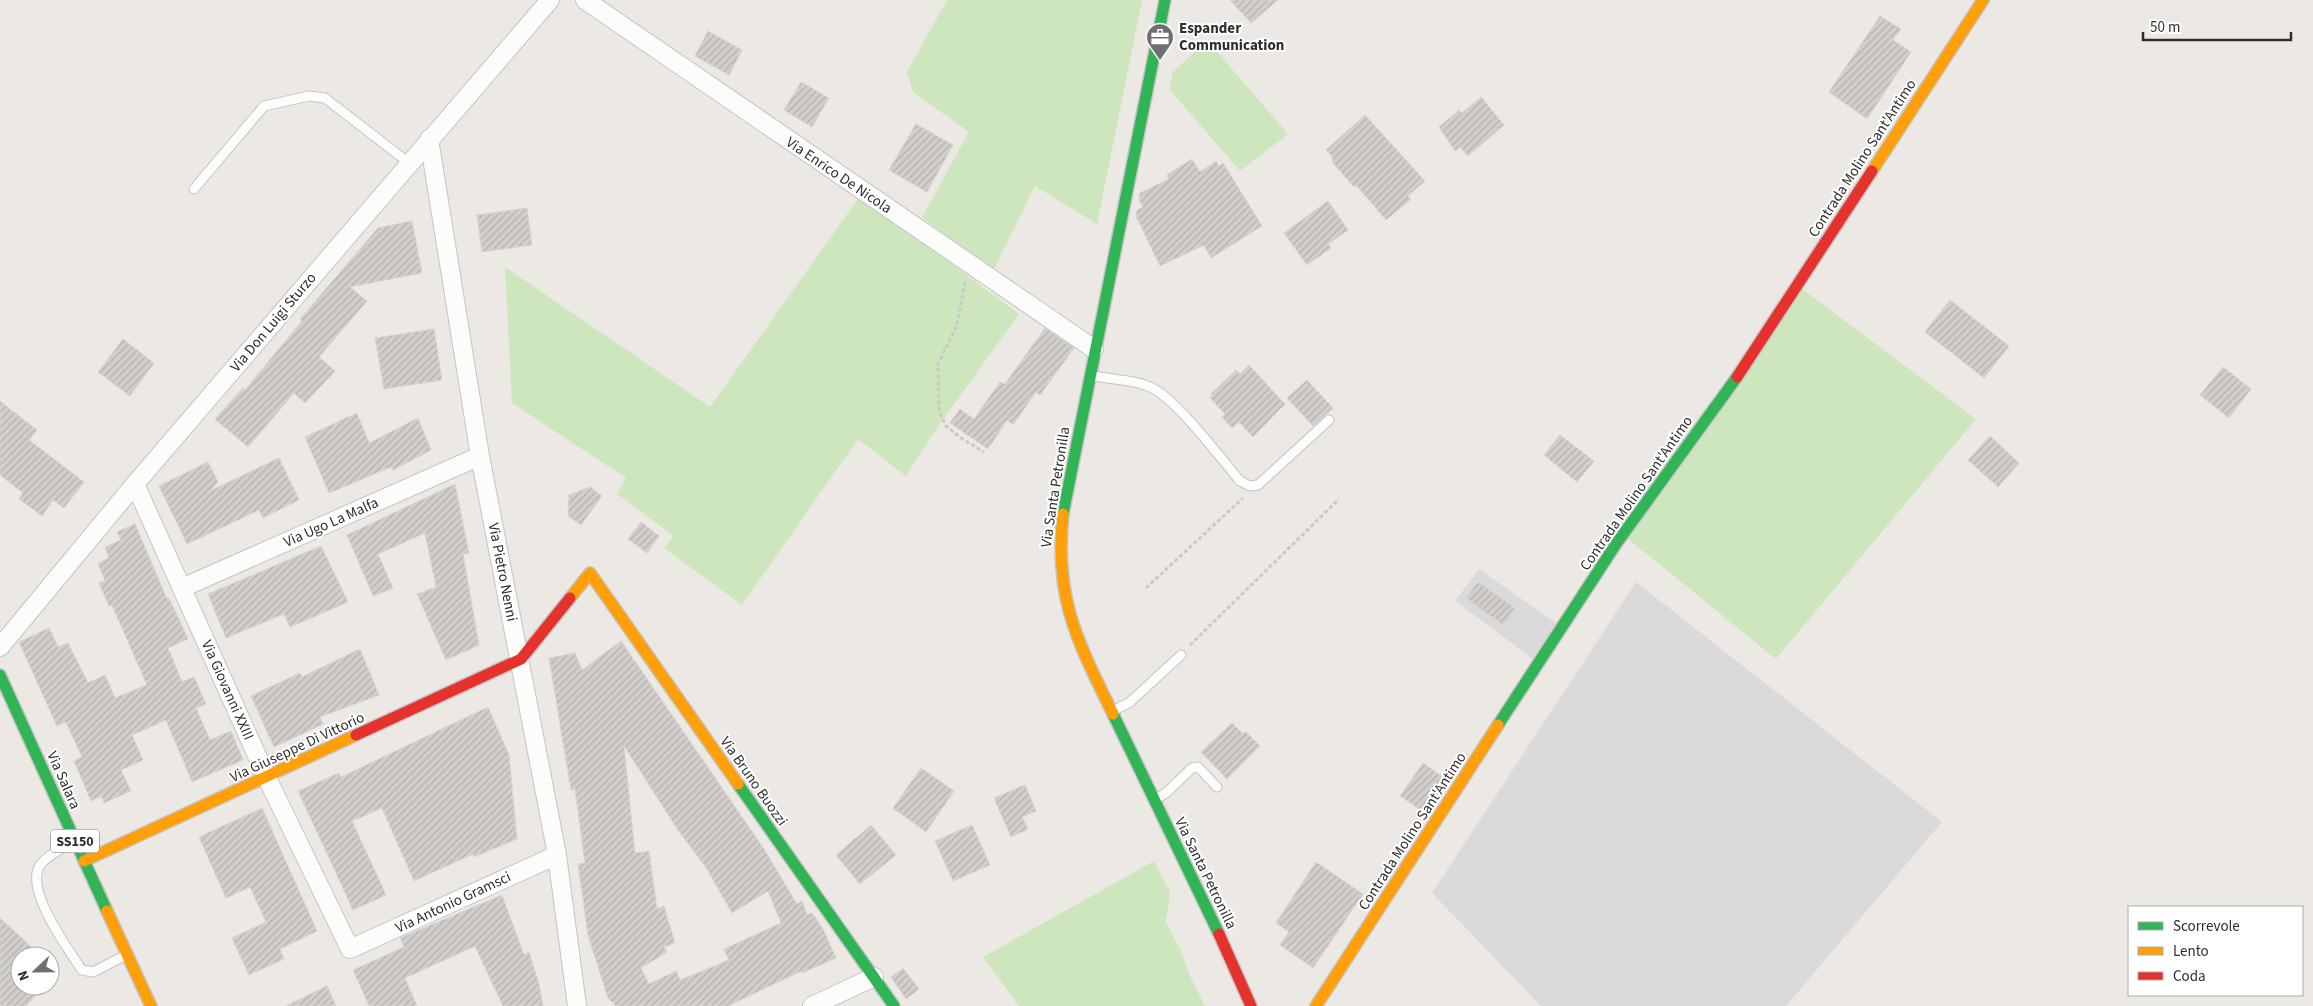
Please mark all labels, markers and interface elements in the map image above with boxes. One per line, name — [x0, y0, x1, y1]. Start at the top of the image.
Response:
scale bar — [2143, 10, 2290, 42]
text: 50 m — [2150, 17, 2180, 38]
place label: Espander Communication — [1179, 18, 1284, 56]
office icon: Espander Communication — [1145, 22, 1175, 61]
street label: Contrada Molino Sant'Antimo — [1803, 75, 1921, 241]
street label: Via Enrico De Nicola — [782, 132, 896, 219]
street label: Via Don Luigi Sturzo — [225, 268, 321, 377]
street label: Contrada Molino Sant'Antimo — [1575, 412, 1698, 575]
street label: Via Santa Petronilla — [1036, 425, 1075, 549]
street label: Via Ugo La Malfa — [280, 492, 382, 553]
street label: Via Pietro Nenni — [483, 521, 522, 623]
street label: Via Giovanni XXIII — [196, 637, 259, 744]
street label: Via Giuseppe Di Vittorio — [227, 707, 368, 788]
street label: Via Bruno Buozzi — [715, 732, 792, 830]
street label: Via Salara — [41, 748, 86, 812]
street label: Contrada Molino Sant'Antimo — [1353, 748, 1471, 914]
street label: Via Santa Petronilla — [1169, 814, 1242, 933]
road number: SS150 — [51, 829, 99, 852]
street label: Via Antonio Gramsci — [392, 866, 514, 938]
legend — [2128, 906, 2303, 996]
text: Scorrevole — [2173, 916, 2240, 937]
text: Lento — [2173, 941, 2209, 962]
north arrow — [10, 946, 60, 996]
text: Coda — [2173, 966, 2206, 987]
text: N — [13, 967, 35, 984]

